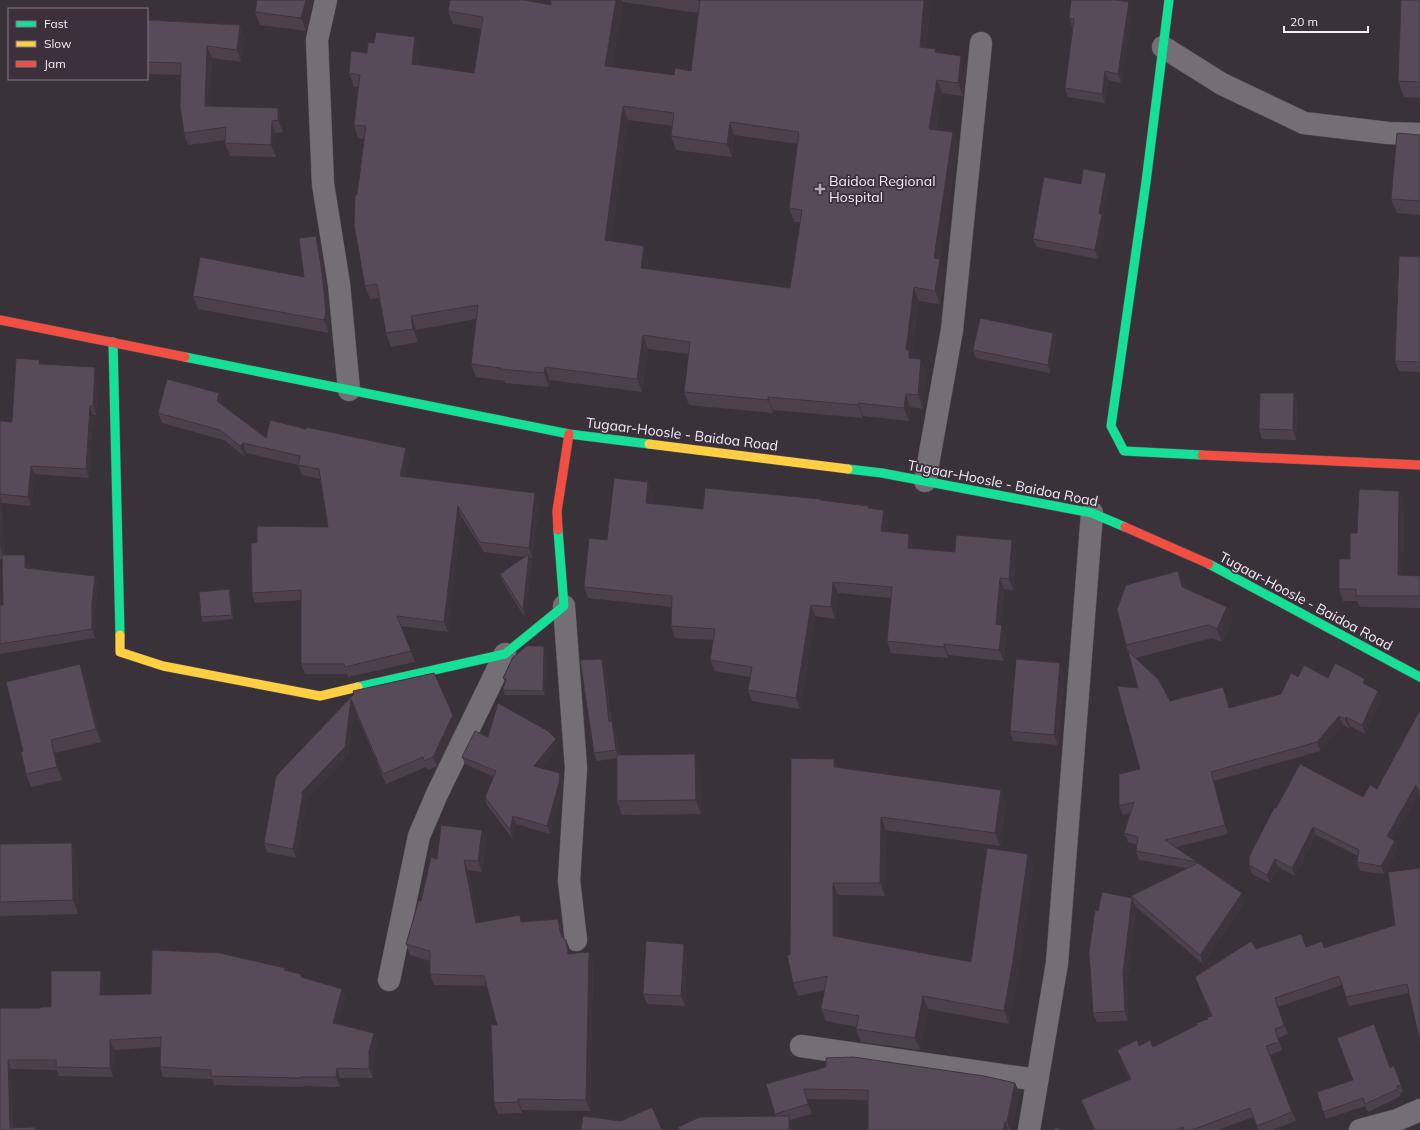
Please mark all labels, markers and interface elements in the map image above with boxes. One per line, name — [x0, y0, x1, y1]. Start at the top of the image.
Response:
legend — [8, 8, 148, 80]
scale bar — [1284, 8, 1368, 34]
text: 20 m — [1290, 14, 1318, 29]
text: Fast — [44, 16, 68, 31]
text: Slow — [44, 36, 72, 51]
text: Jam — [44, 56, 66, 71]
place label: Baidoa Regional Hospital — [829, 172, 936, 206]
marker: Baidoa Regional Hospital — [814, 183, 826, 195]
street label: Tugaar-Hoosle - Baidoa Road — [585, 413, 779, 455]
street label: Tugaar-Hoosle - Baidoa Road — [906, 456, 1100, 510]
street label: Tugaar-Hoosle - Baidoa Road — [1216, 548, 1396, 654]

